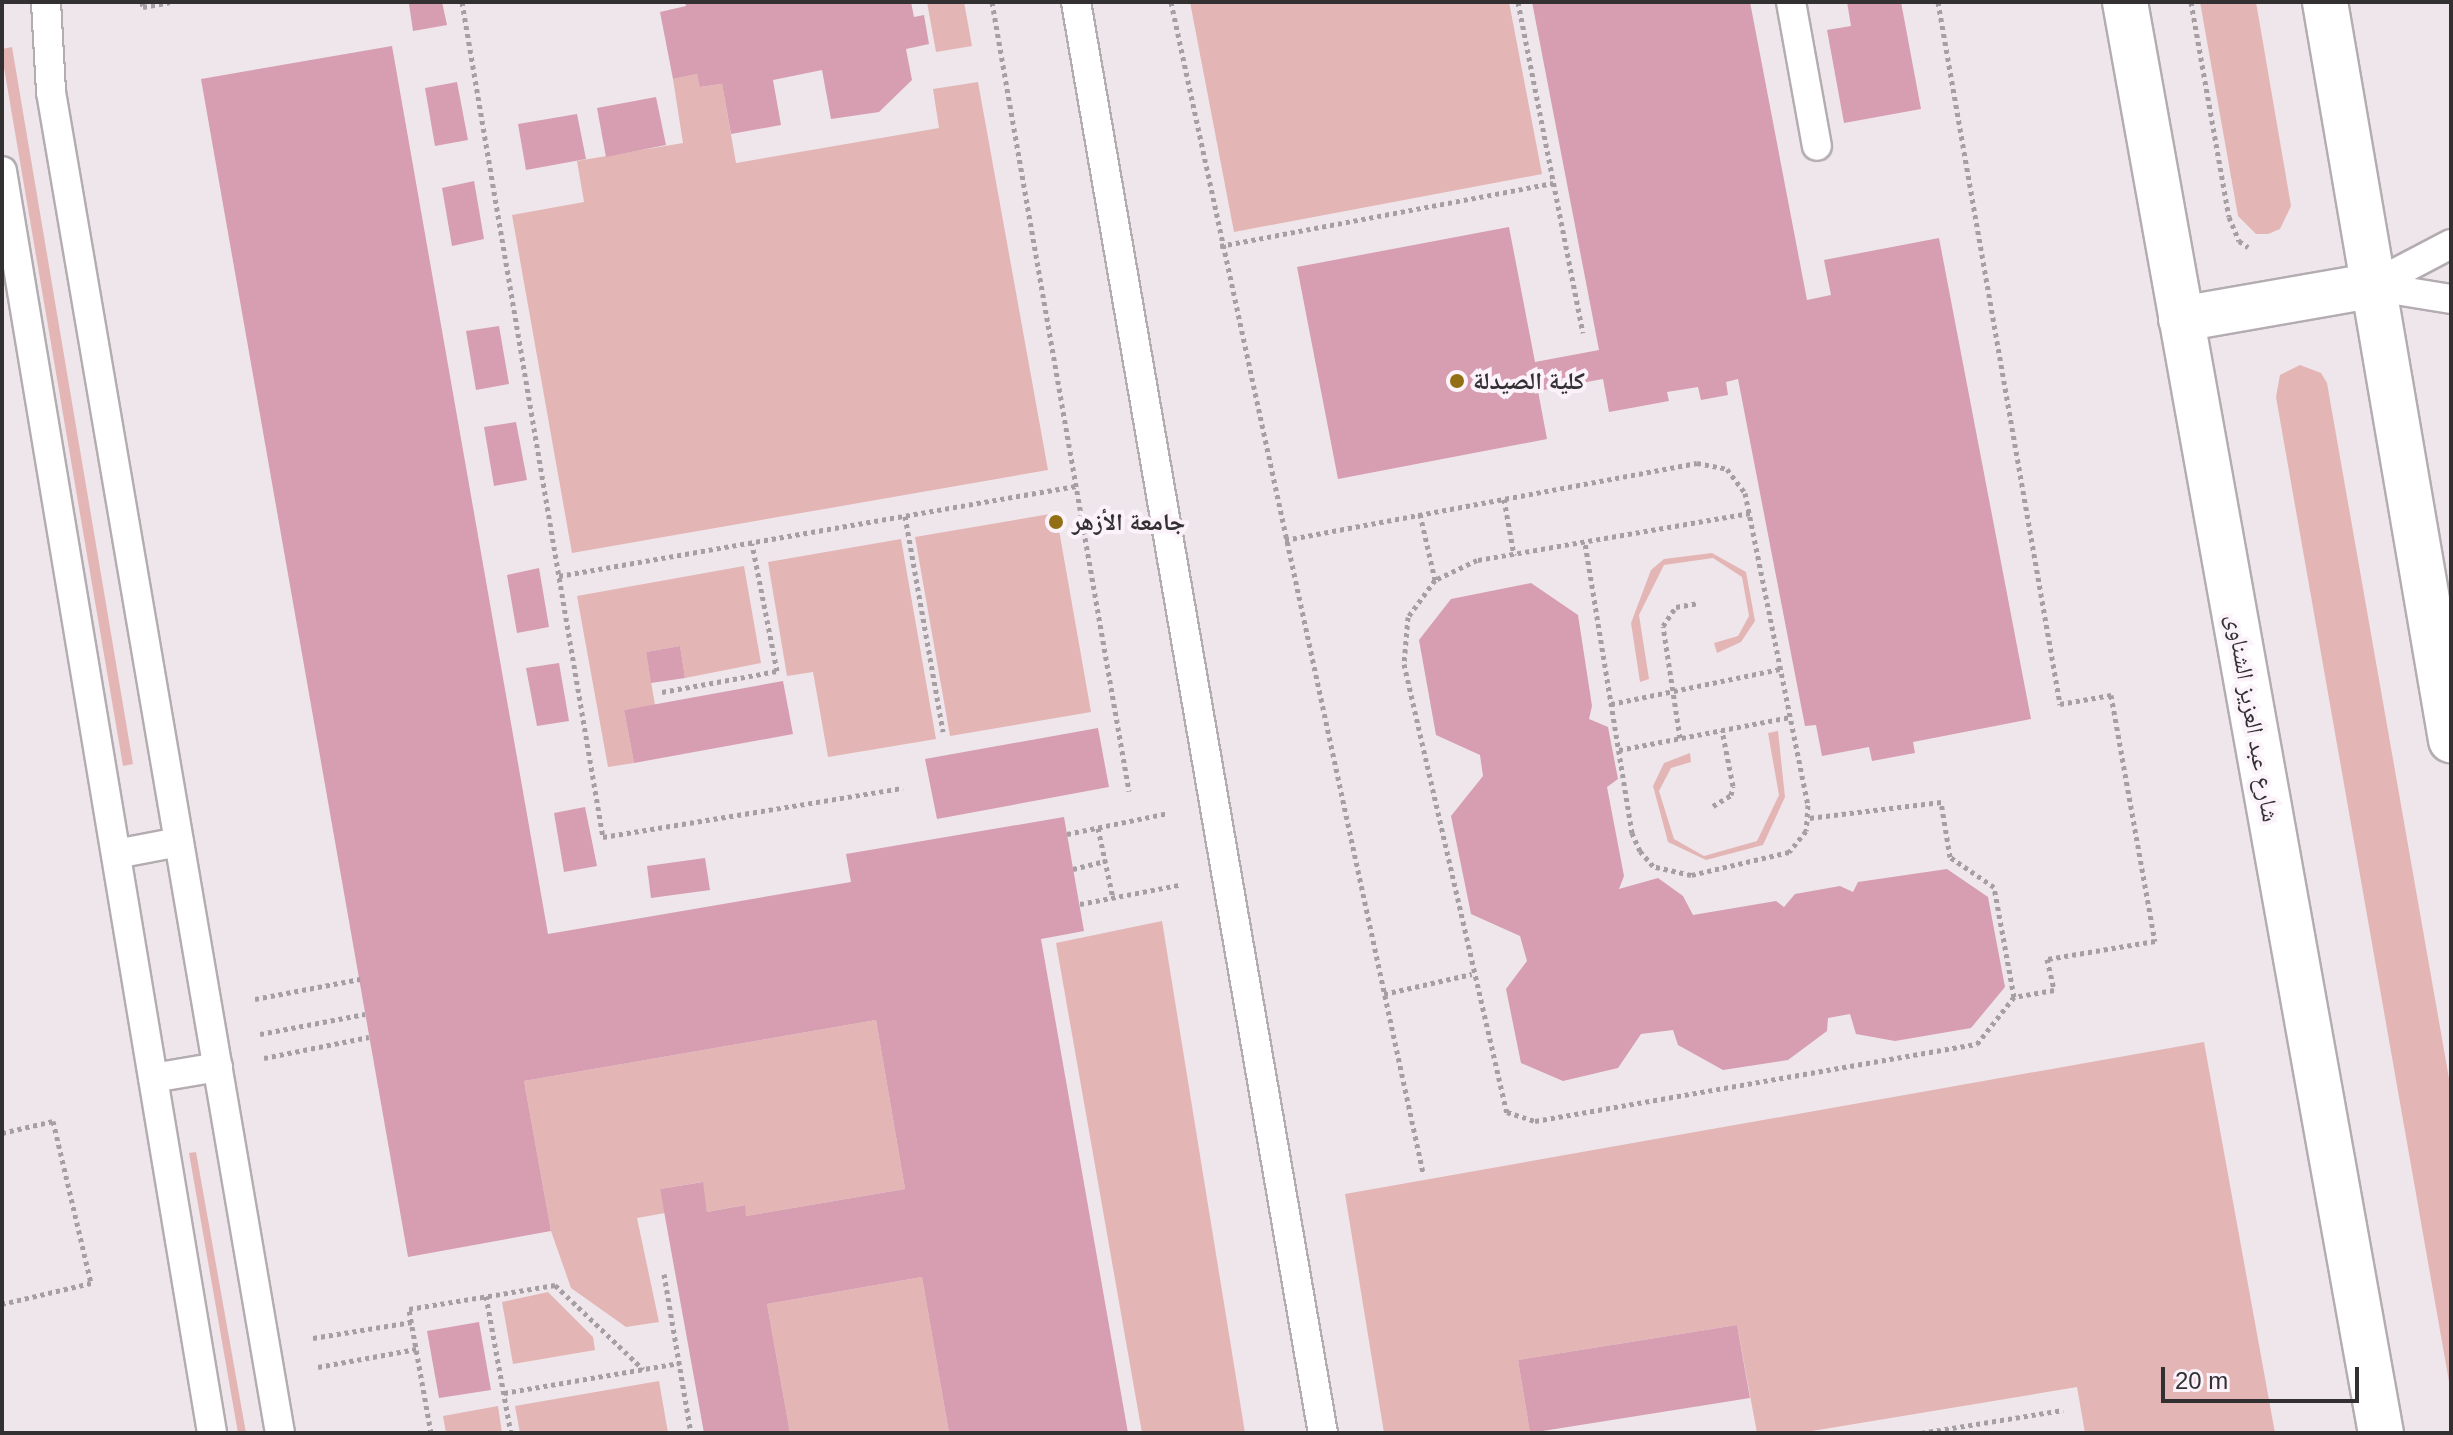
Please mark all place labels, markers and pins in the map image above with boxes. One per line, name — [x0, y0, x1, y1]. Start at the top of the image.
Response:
place label: كلية الصيدلة — [1473, 367, 1585, 395]
marker: كلية الصيدلة — [1448, 372, 1466, 390]
place label: جامعة الأزهر — [1072, 508, 1185, 536]
marker: جامعة الأزهر — [1047, 513, 1065, 531]

